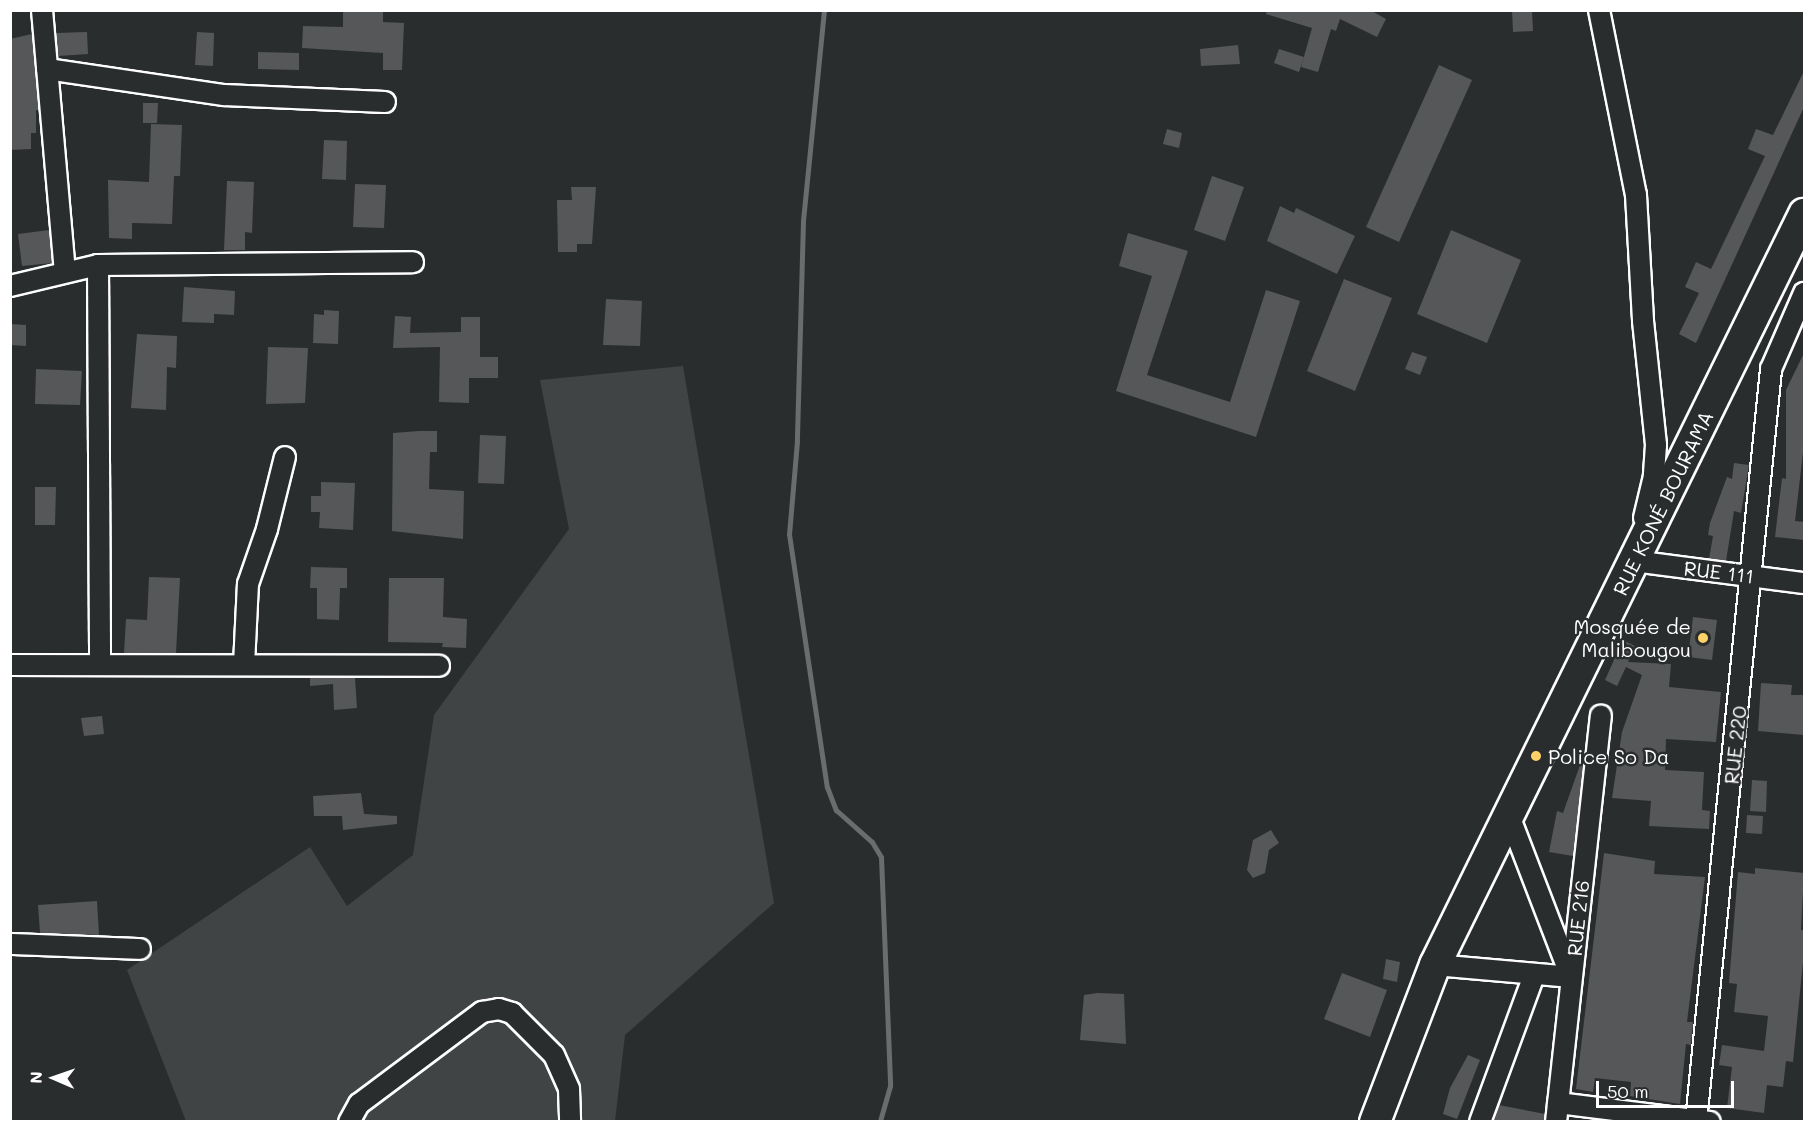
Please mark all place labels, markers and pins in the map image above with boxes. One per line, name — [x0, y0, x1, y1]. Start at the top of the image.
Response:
place label: Mosquée de Malibougou — [1574, 614, 1691, 661]
marker: Mosquée de Malibougou — [1696, 631, 1710, 645]
place label: Police So Da — [1548, 744, 1669, 768]
marker: Police So Da — [1529, 749, 1543, 763]

